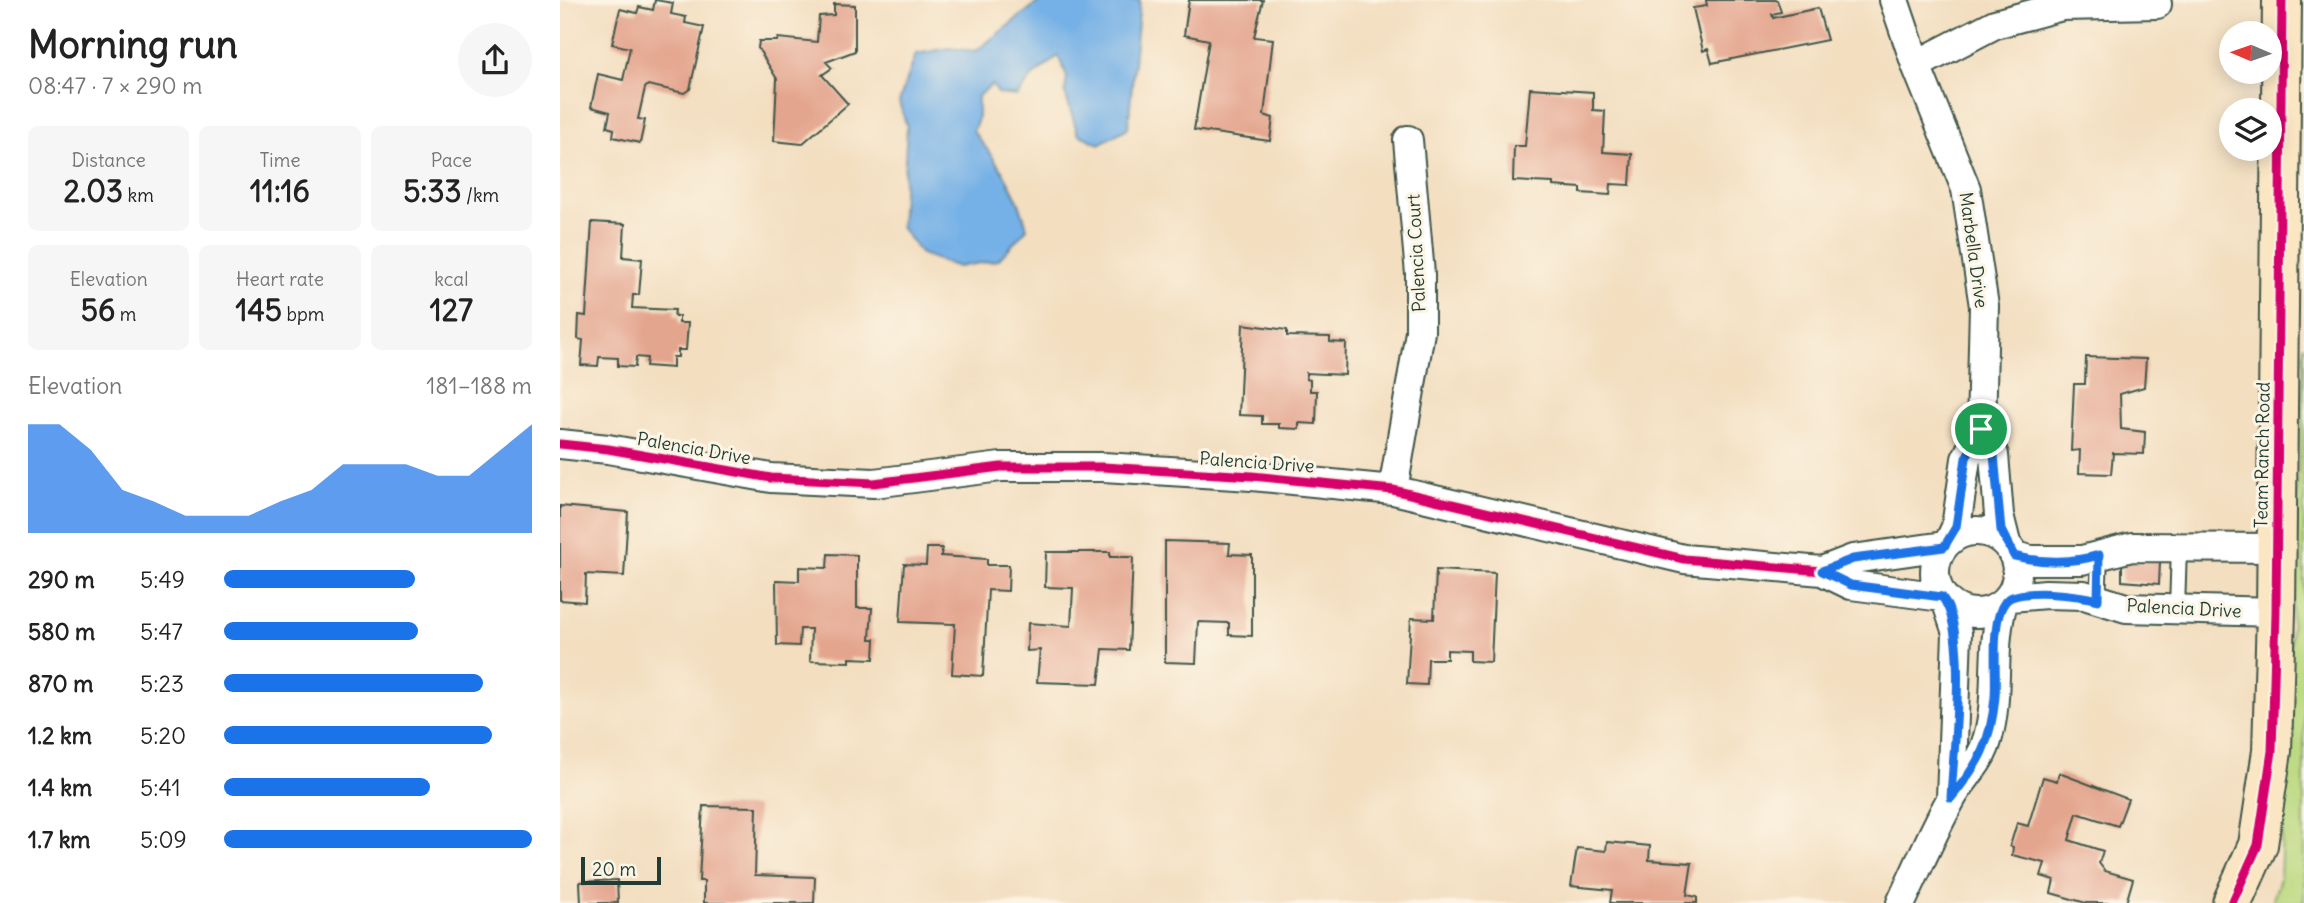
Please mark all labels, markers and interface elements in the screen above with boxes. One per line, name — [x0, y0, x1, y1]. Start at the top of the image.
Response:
text: Morning run — [28, 21, 238, 68]
north arrow — [2219, 21, 2282, 84]
map controls — [2219, 21, 2282, 161]
button: share — [458, 23, 532, 97]
text: 08:47 · 7 × 290 m — [28, 71, 202, 100]
button: layers — [2219, 98, 2282, 161]
text: Distance — [72, 148, 146, 172]
text: Time — [259, 148, 301, 172]
text: Pace — [431, 148, 472, 172]
text: 2.03 — [64, 172, 123, 210]
text: 11:16 — [250, 172, 310, 210]
text: 5:33 — [403, 172, 461, 210]
text: km — [123, 183, 154, 207]
text: /km — [461, 183, 499, 207]
street label: Marbella Drive — [1954, 190, 1994, 310]
street label: Palencia Court — [1401, 193, 1431, 313]
text: Elevation — [70, 267, 148, 291]
text: Heart rate — [236, 267, 324, 291]
text: kcal — [434, 267, 468, 291]
text: 56 — [81, 291, 115, 329]
text: 145 — [235, 291, 282, 329]
text: 127 — [430, 291, 473, 329]
text: m — [115, 302, 137, 326]
text: bpm — [282, 302, 325, 326]
text: Elevation — [28, 371, 122, 400]
text: 181–188 m — [426, 371, 532, 400]
street label: Team Ranch Road — [2249, 381, 2275, 528]
pin — [1951, 399, 2011, 459]
icon: arrive — [1962, 410, 2000, 448]
street label: Palencia Drive — [635, 427, 753, 469]
street label: Palencia Drive — [1199, 447, 1315, 477]
text: 290 m — [28, 565, 95, 594]
text: 5:49 — [140, 565, 185, 594]
street label: Palencia Drive — [2126, 594, 2242, 622]
text: 580 m — [28, 617, 95, 646]
text: 5:47 — [140, 617, 183, 646]
text: 870 m — [28, 669, 93, 698]
text: 5:23 — [140, 669, 184, 698]
text: 1.2 km — [28, 721, 92, 750]
text: 5:20 — [140, 721, 186, 750]
text: 1.4 km — [28, 773, 92, 802]
text: 5:41 — [140, 773, 181, 802]
text: 1.7 km — [28, 825, 91, 854]
text: 5:09 — [140, 825, 187, 854]
scale bar — [581, 854, 662, 886]
text: 20 m — [592, 857, 636, 881]

